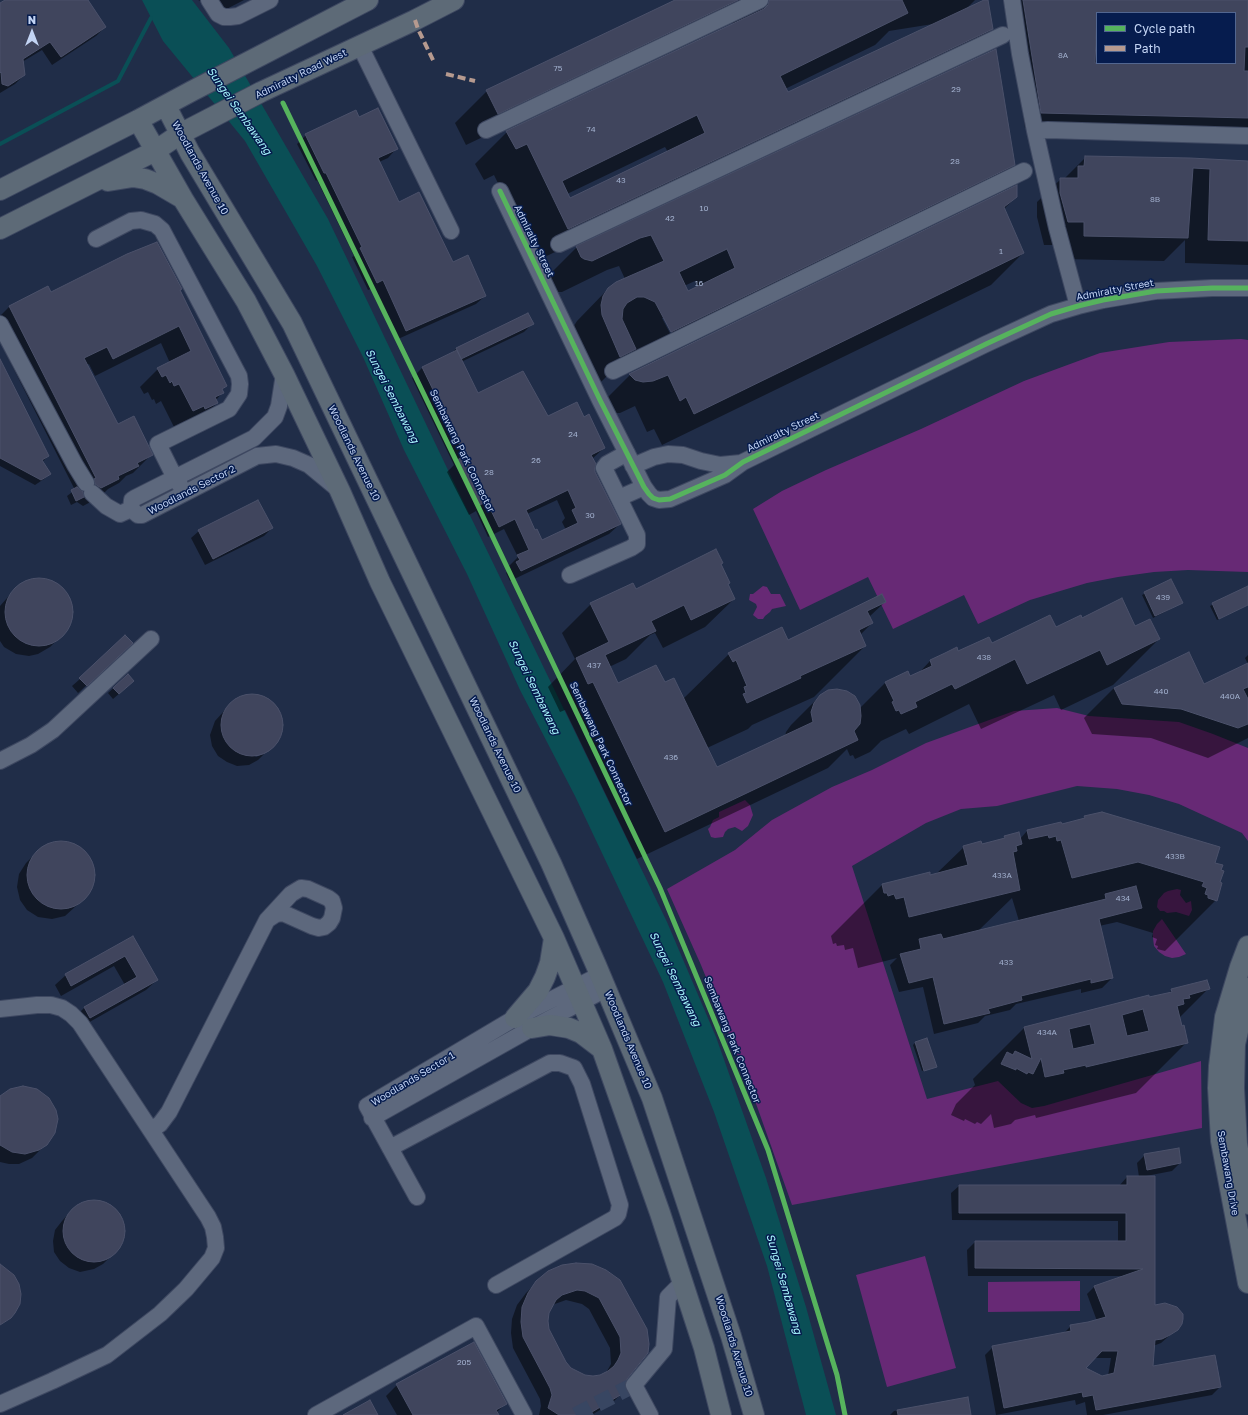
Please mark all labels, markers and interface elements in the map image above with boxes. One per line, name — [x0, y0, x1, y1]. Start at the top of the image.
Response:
north arrow — [12, 12, 52, 52]
legend — [1096, 12, 1236, 64]
text: N — [28, 13, 36, 26]
text: Cycle path — [1134, 21, 1195, 36]
text: Path — [1134, 41, 1161, 56]
street label: Admiralty Road West — [253, 47, 349, 101]
house number: 8A — [1058, 50, 1068, 60]
house number: 75 — [554, 63, 562, 73]
water label: Sungei Sembawang — [204, 65, 274, 157]
house number: 29 — [951, 84, 961, 94]
street label: Woodlands Avenue 10 — [169, 119, 231, 217]
house number: 74 — [586, 124, 596, 134]
house number: 28 — [950, 156, 960, 166]
house number: 43 — [616, 175, 626, 185]
house number: 8B — [1150, 194, 1160, 204]
street label: Admiralty Street — [511, 203, 557, 279]
house number: 10 — [700, 203, 708, 213]
house number: 42 — [665, 213, 675, 223]
house number: 1 — [999, 246, 1003, 256]
street label: Admiralty Street — [1075, 277, 1155, 303]
house number: 16 — [695, 278, 703, 288]
water label: Sungei Sembawang — [363, 347, 421, 445]
street label: Sembawang Park Connector — [427, 387, 497, 515]
street label: Woodlands Avenue 10 — [326, 403, 382, 503]
street label: Admiralty Street — [745, 409, 821, 455]
house number: 24 — [568, 429, 578, 439]
house number: 26 — [531, 455, 541, 465]
street label: Woodlands Sector 2 — [146, 463, 238, 517]
house number: 28 — [484, 467, 494, 477]
house number: 30 — [585, 510, 595, 520]
house number: 439 — [1156, 592, 1170, 602]
water label: Sungei Sembawang — [505, 637, 563, 737]
house number: 438 — [977, 652, 991, 662]
house number: 437 — [587, 660, 601, 670]
street label: Sembawang Park Connector — [567, 680, 635, 808]
house number: 440 — [1154, 686, 1168, 696]
house number: 440A — [1220, 691, 1240, 701]
street label: Woodlands Avenue 10 — [467, 695, 523, 795]
house number: 436 — [664, 752, 678, 762]
house number: 433B — [1165, 851, 1185, 861]
house number: 433A — [992, 870, 1012, 880]
house number: 434 — [1116, 893, 1130, 903]
water label: Sungei Sembawang — [646, 929, 704, 1029]
house number: 433 — [999, 957, 1013, 967]
street label: Sembawang Park Connector — [701, 975, 763, 1105]
street label: Woodlands Avenue 10 — [602, 989, 654, 1091]
house number: 434A — [1037, 1027, 1057, 1037]
street label: Woodlands Sector 1 — [369, 1049, 457, 1109]
street label: Sembawang Drive — [1215, 1130, 1241, 1216]
water label: Sungei Sembawang — [763, 1232, 805, 1336]
street label: Woodlands Avenue 10 — [713, 1294, 755, 1398]
house number: 205 — [457, 1357, 471, 1367]

